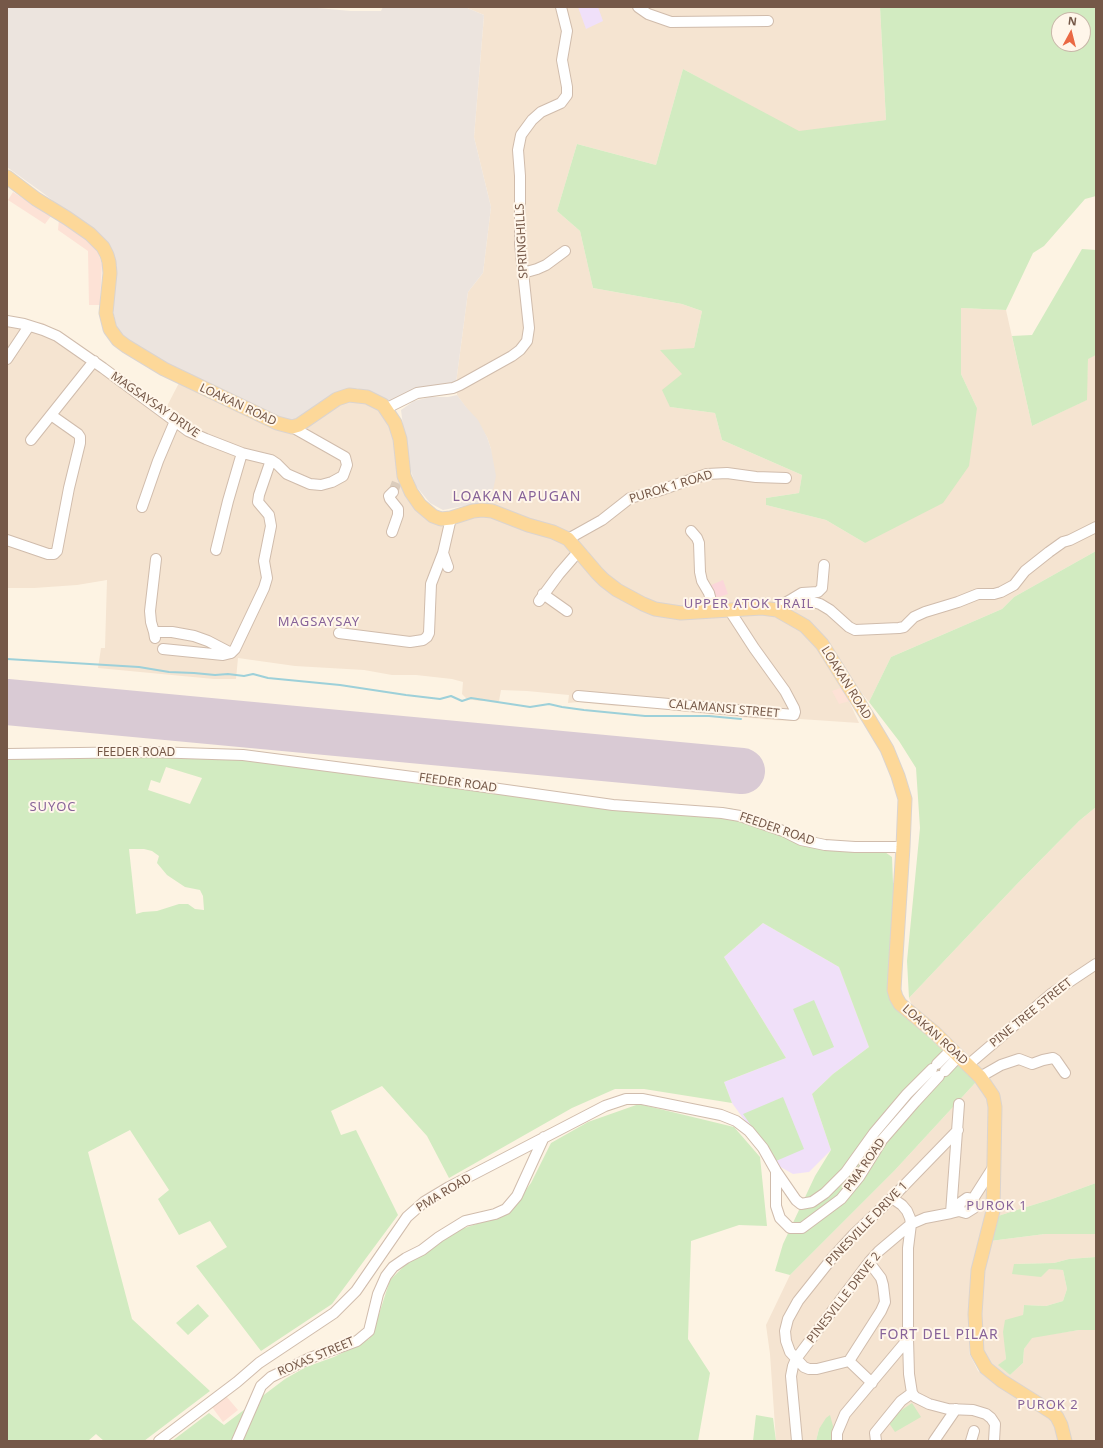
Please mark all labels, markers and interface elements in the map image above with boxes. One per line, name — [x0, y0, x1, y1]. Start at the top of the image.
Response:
north arrow — [1051, 12, 1091, 52]
text: N — [1067, 13, 1078, 29]
street label: SPRINGHILLS — [513, 203, 531, 279]
street label: MAGSAYSAY DRIVE — [108, 369, 202, 441]
street label: LOAKAN ROAD — [197, 381, 279, 429]
street label: PUROK 1 ROAD — [628, 467, 714, 507]
district label: LOAKAN APUGAN — [453, 489, 581, 505]
district label: UPPER ATOK TRAIL — [684, 596, 814, 612]
district label: MAGSAYSAY — [278, 614, 360, 630]
street label: LOAKAN ROAD — [818, 644, 874, 722]
street label: CALAMANSI STREET — [668, 697, 780, 721]
street label: FEEDER ROAD — [97, 746, 175, 760]
street label: FEEDER ROAD — [418, 770, 498, 796]
district label: SUYOC — [29, 799, 77, 815]
street label: FEEDER ROAD — [737, 809, 817, 849]
street label: PINE TREE STREET — [987, 975, 1075, 1051]
street label: LOAKAN ROAD — [899, 1002, 971, 1068]
street label: PMA ROAD — [841, 1135, 889, 1195]
street label: PMA ROAD — [414, 1171, 474, 1215]
street label: PINESVILLE DRIVE 1 — [823, 1179, 911, 1269]
district label: PUROK 1 — [966, 1198, 1028, 1214]
street label: PINESVILLE DRIVE 2 — [804, 1250, 884, 1346]
district label: FORT DEL PILAR — [879, 1327, 999, 1343]
street label: ROXAS STREET — [276, 1334, 356, 1380]
district label: PUROK 2 — [1017, 1397, 1079, 1413]

